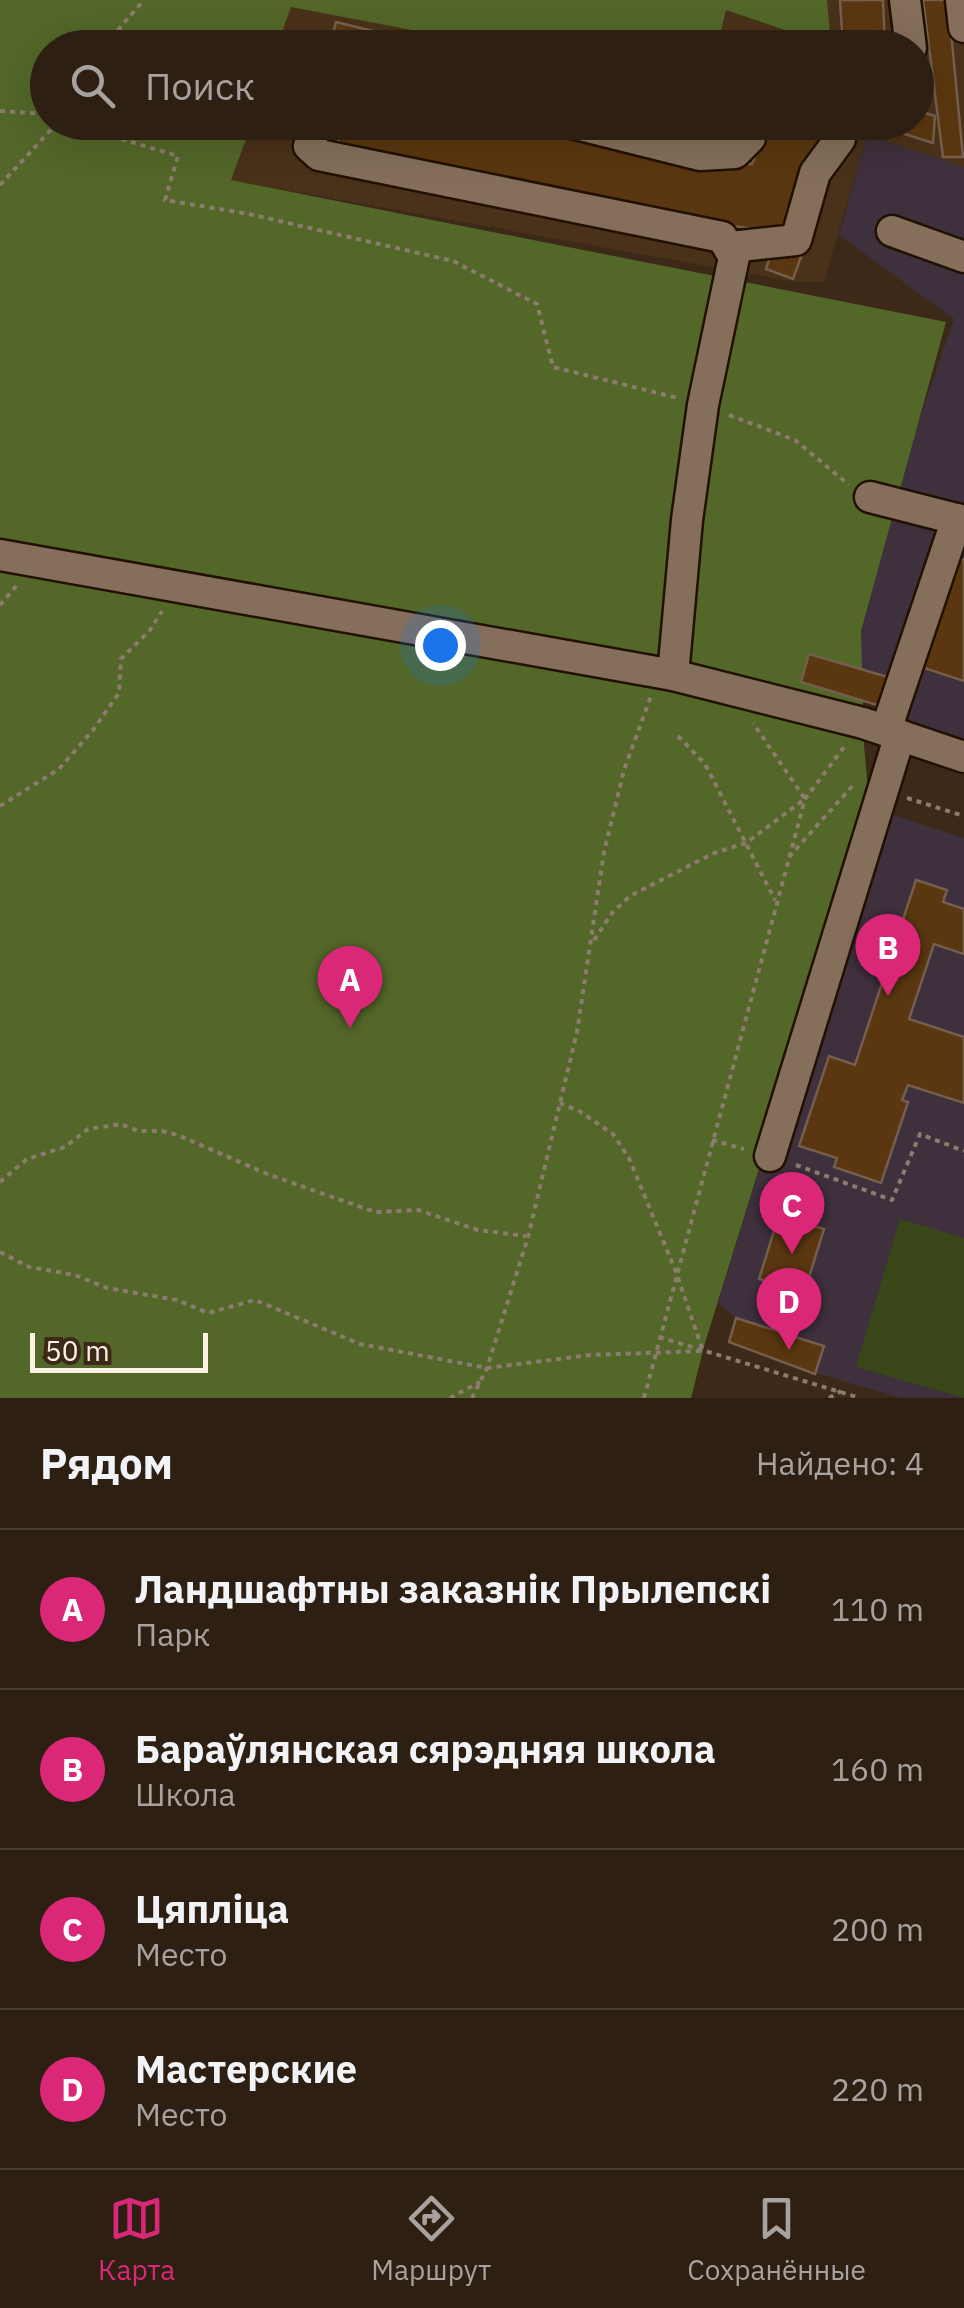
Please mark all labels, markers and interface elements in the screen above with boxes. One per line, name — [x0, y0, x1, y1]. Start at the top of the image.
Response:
search box — [30, 30, 934, 140]
icon: search — [65, 58, 120, 113]
text: Поиск — [145, 61, 255, 110]
your location — [415, 620, 466, 671]
pin: B — [856, 914, 920, 996]
pin: A — [318, 946, 382, 1028]
pin: C — [760, 1172, 824, 1254]
pin: D — [756, 1268, 822, 1350]
scale bar — [30, 1328, 208, 1372]
text: 50 m — [45, 1332, 110, 1369]
text: Рядом — [40, 1436, 173, 1491]
text: Найдено: 4 — [756, 1442, 924, 1484]
text: Ландшафтны заказнік Прылепскі — [135, 1564, 771, 1613]
text: A — [62, 1588, 83, 1630]
text: 110 m — [831, 1588, 924, 1630]
text: Парк — [135, 1613, 210, 1655]
text: Бараўлянская сярэдняя школа — [135, 1724, 716, 1773]
text: B — [62, 1748, 83, 1790]
text: 160 m — [831, 1748, 924, 1790]
text: Школа — [135, 1773, 236, 1815]
text: Цяпліца — [135, 1884, 289, 1933]
text: C — [62, 1908, 83, 1950]
text: 200 m — [831, 1908, 924, 1950]
text: Место — [135, 1933, 227, 1975]
text: Мастерские — [135, 2044, 357, 2093]
text: D — [61, 2068, 84, 2110]
text: 220 m — [831, 2068, 924, 2110]
text: Место — [135, 2093, 227, 2135]
tab: Карта — [98, 2191, 175, 2288]
tab: Маршрут — [371, 2191, 491, 2288]
tab: Сохранённые — [687, 2191, 866, 2288]

